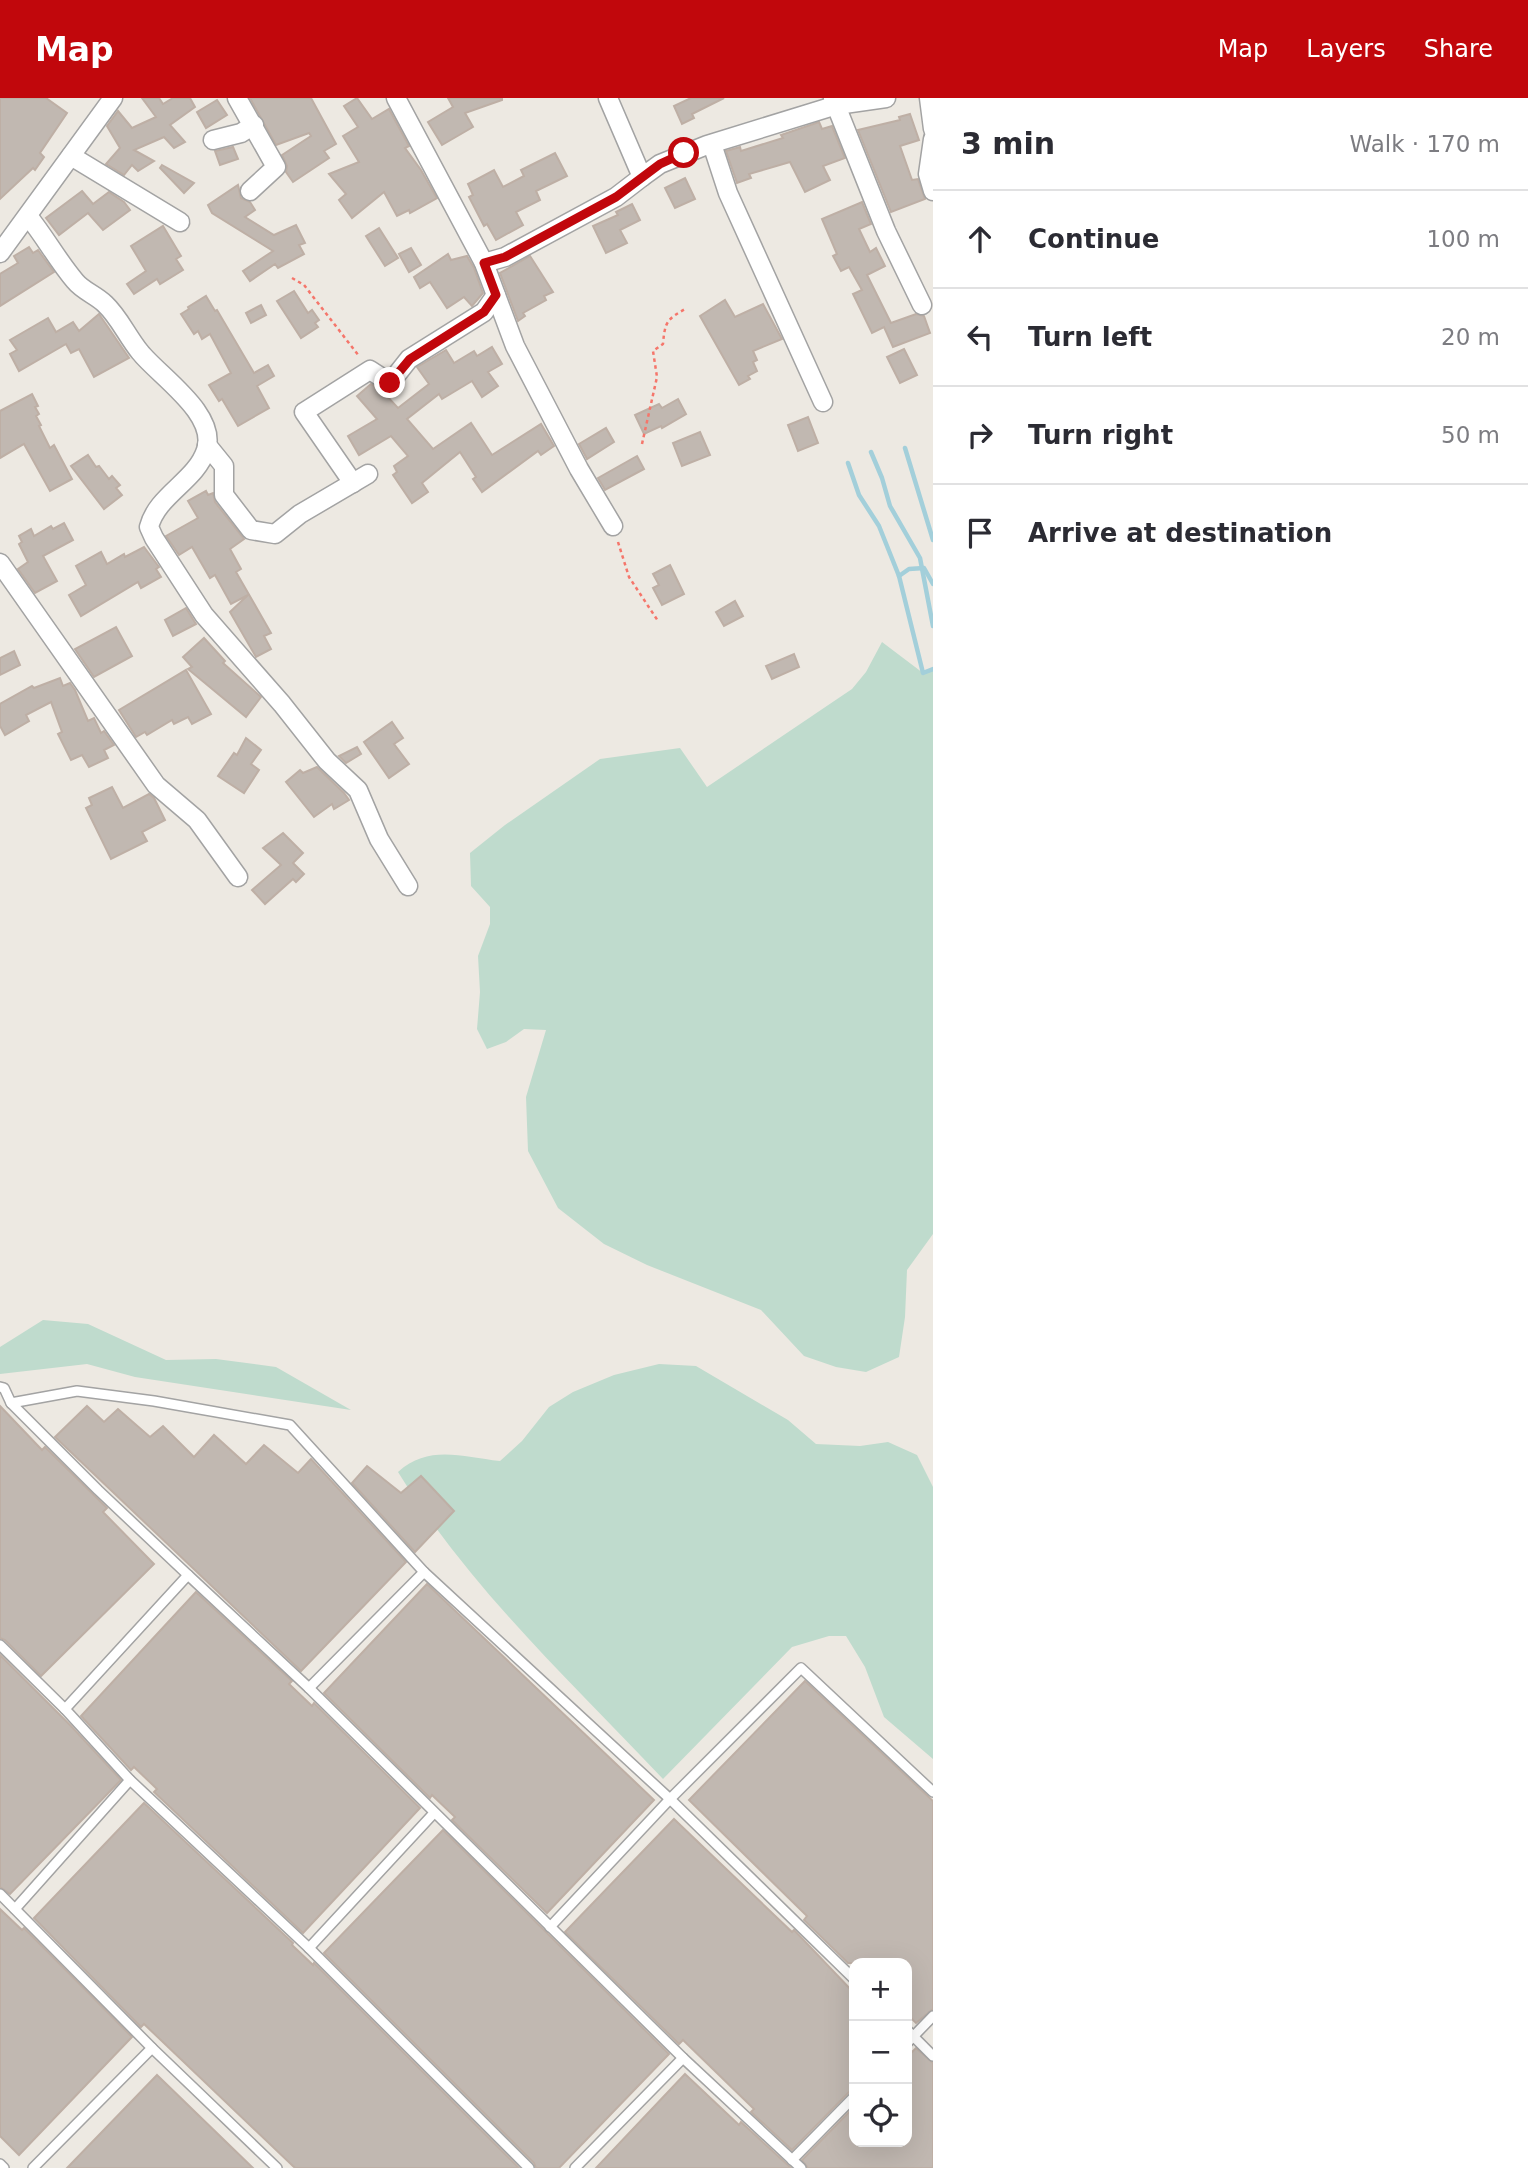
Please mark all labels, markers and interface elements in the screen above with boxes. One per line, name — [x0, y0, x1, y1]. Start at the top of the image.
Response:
text: Map — [35, 30, 114, 69]
text: Map — [1218, 35, 1268, 63]
text: Layers — [1306, 35, 1386, 63]
text: Share — [1424, 35, 1493, 63]
text: 3 min — [961, 126, 1055, 161]
text: Walk · 170 m — [1349, 131, 1500, 157]
route start — [668, 137, 699, 168]
icon: ahead — [961, 220, 999, 258]
text: Continue — [1028, 224, 1159, 254]
text: 100 m — [1426, 226, 1500, 252]
icon: left — [961, 318, 999, 356]
text: Turn left — [1028, 322, 1152, 352]
text: 20 m — [1441, 324, 1500, 350]
route end — [374, 367, 405, 398]
icon: right — [961, 416, 999, 454]
text: Turn right — [1028, 420, 1173, 450]
text: 50 m — [1441, 422, 1500, 448]
icon: arrive — [961, 514, 999, 552]
text: Arrive at destination — [1028, 518, 1332, 548]
map controls — [849, 1958, 912, 2147]
button: + — [849, 1958, 912, 2021]
button: − — [849, 2021, 912, 2084]
button: locate — [849, 2084, 912, 2147]

